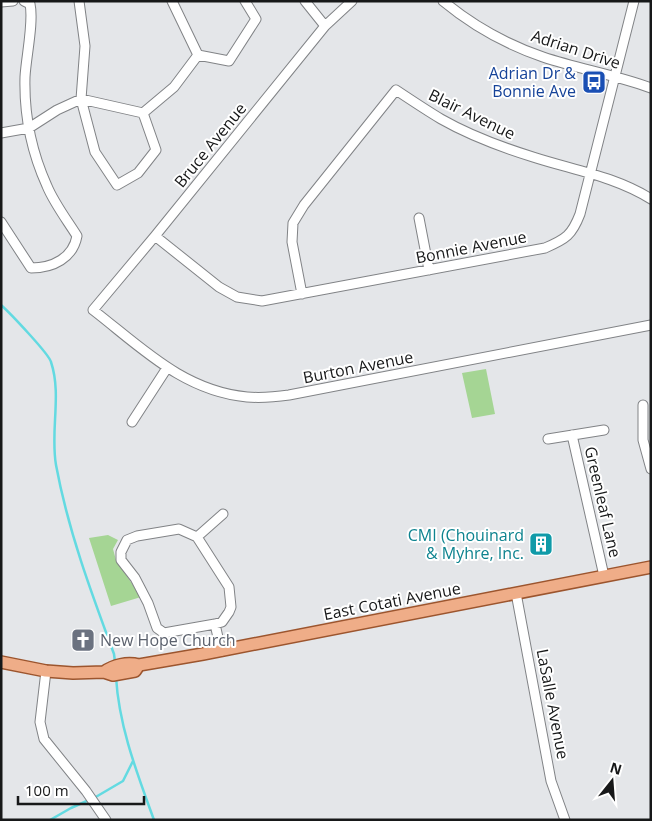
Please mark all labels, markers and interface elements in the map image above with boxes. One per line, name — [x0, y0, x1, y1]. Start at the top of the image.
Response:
street label: Adrian Drive — [529, 24, 623, 74]
place label: Adrian Dr & Bonnie Ave — [489, 62, 576, 102]
bus stop icon: Adrian Dr & Bonnie Ave — [581, 69, 607, 95]
street label: Blair Avenue — [425, 84, 519, 144]
street label: Bruce Avenue — [169, 98, 251, 192]
street label: Bonnie Avenue — [414, 225, 528, 269]
street label: Burton Avenue — [301, 346, 415, 388]
street label: Greenleaf Lane — [580, 444, 626, 560]
place label: CMI (Chouinard & Myhre, Inc. — [408, 524, 524, 564]
building icon: CMI (Chouinard & Myhre, Inc. — [528, 531, 554, 557]
street label: East Cotati Avenue — [322, 577, 462, 625]
church icon: New Hope Church — [70, 627, 96, 653]
place label: New Hope Church — [100, 629, 236, 651]
street label: LaSalle Avenue — [532, 647, 574, 761]
north arrow — [587, 756, 637, 806]
text: N — [608, 757, 624, 779]
scale bar — [18, 774, 144, 806]
text: 100 m — [25, 780, 69, 800]

